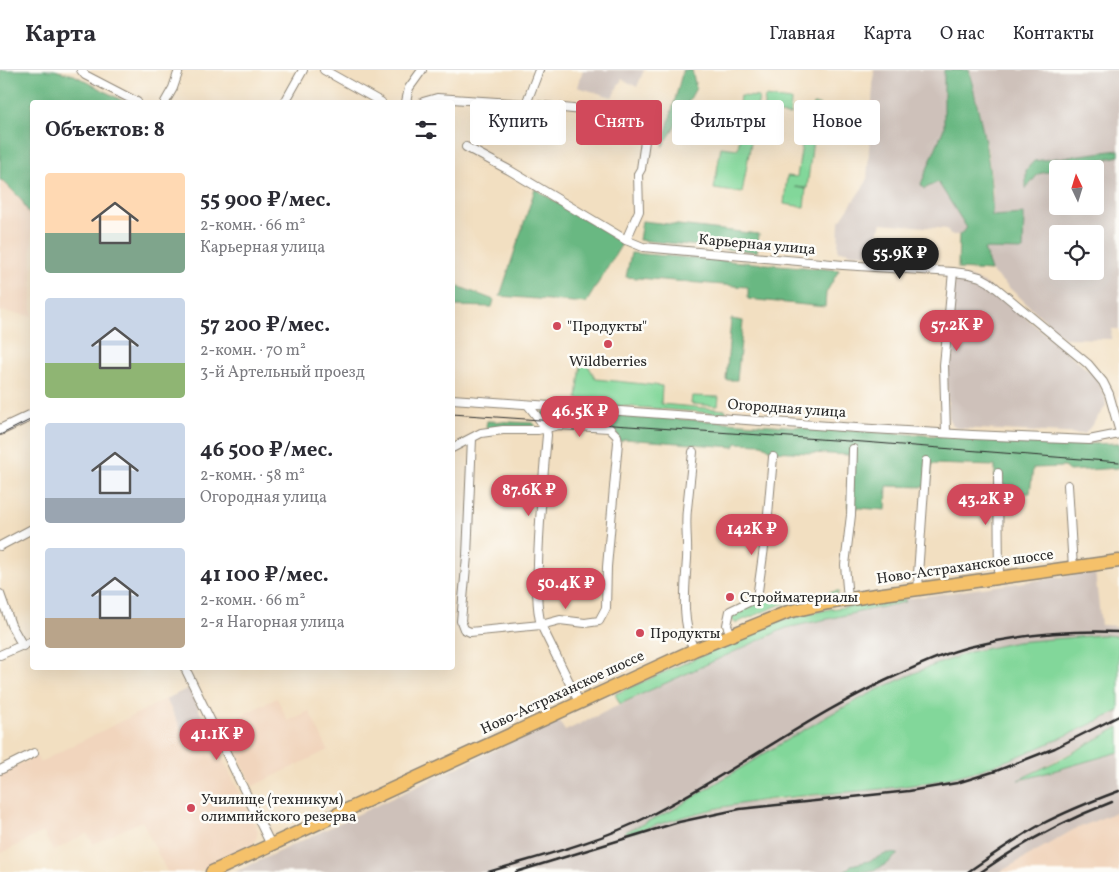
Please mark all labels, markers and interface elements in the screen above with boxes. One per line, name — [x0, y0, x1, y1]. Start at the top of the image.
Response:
text: Карта — [25, 18, 96, 52]
text: Главная — [769, 22, 835, 47]
text: Карта — [863, 22, 912, 47]
text: О нас — [940, 22, 985, 47]
text: Контакты — [1013, 22, 1094, 47]
chip: Купить — [470, 100, 566, 145]
chip: Снять — [576, 100, 662, 145]
chip: Фильтры — [672, 100, 784, 145]
chip: Новое — [794, 100, 880, 145]
text: Объектов: 8 — [45, 116, 165, 145]
icon: filters — [412, 116, 440, 144]
north arrow — [1049, 160, 1104, 215]
map controls — [1049, 160, 1104, 280]
text: 55 900 ₽/мес. — [200, 186, 331, 215]
icon: home — [85, 193, 145, 253]
text: 2-комн. · 66 m² — [200, 215, 305, 237]
button: locate — [1049, 225, 1104, 280]
street label: Карьерная улица — [697, 230, 816, 261]
text: Карьерная улица — [200, 237, 325, 259]
pin: 55.9K ₽ — [854, 238, 946, 280]
text: 55.9K ₽ — [873, 243, 927, 265]
pin: 57.2K ₽ — [911, 310, 1003, 352]
text: 57 200 ₽/мес. — [200, 311, 330, 340]
text: 57.2K ₽ — [931, 315, 983, 337]
place label: "Продукты" — [567, 317, 647, 338]
icon: home — [85, 318, 145, 378]
marker: "Продукты" — [551, 320, 563, 332]
marker: Wildberries — [602, 338, 614, 350]
text: 2-комн. · 70 m² — [200, 340, 306, 362]
place label: Wildberries — [569, 352, 647, 373]
text: 3-й Артельный проезд — [200, 362, 365, 384]
street label: Огородная улица — [727, 395, 847, 424]
pin: 46.5K ₽ — [534, 396, 626, 438]
text: 46.5K ₽ — [552, 401, 608, 423]
text: 46 500 ₽/мес. — [200, 436, 333, 465]
icon: home — [85, 443, 145, 503]
text: 2-комн. · 58 m² — [200, 465, 305, 487]
pin: 87.6K ₽ — [483, 474, 575, 517]
text: 87.6K ₽ — [502, 480, 556, 502]
pin: 43.2K ₽ — [940, 484, 1032, 526]
text: Огородная улица — [200, 487, 327, 509]
text: 43.2K ₽ — [958, 489, 1014, 511]
pin: 142K ₽ — [711, 514, 793, 556]
text: 142K ₽ — [727, 519, 777, 541]
street label: Ново-Астраханское шоссе — [875, 545, 1055, 590]
text: 41 100 ₽/мес. — [200, 561, 329, 590]
icon: home — [85, 568, 145, 628]
pin: 50.4K ₽ — [520, 568, 612, 610]
text: 50.4K ₽ — [537, 573, 595, 595]
place label: Стройматериалы — [740, 588, 859, 609]
text: 2-комн. · 66 m² — [200, 590, 305, 612]
marker: Стройматериалы — [724, 591, 736, 603]
text: 2-я Нагорная улица — [200, 612, 345, 634]
place label: Продукты — [650, 624, 721, 645]
marker: Продукты — [634, 627, 646, 639]
street label: Ново-Астраханское шоссе — [477, 646, 648, 741]
pin: 41.1K ₽ — [171, 718, 263, 761]
text: 41.1K ₽ — [191, 724, 243, 746]
place label: Училище (техникум) олимпийского резерва — [201, 790, 356, 828]
marker: Училище (техникум) олимпийского резерва — [185, 802, 197, 814]

